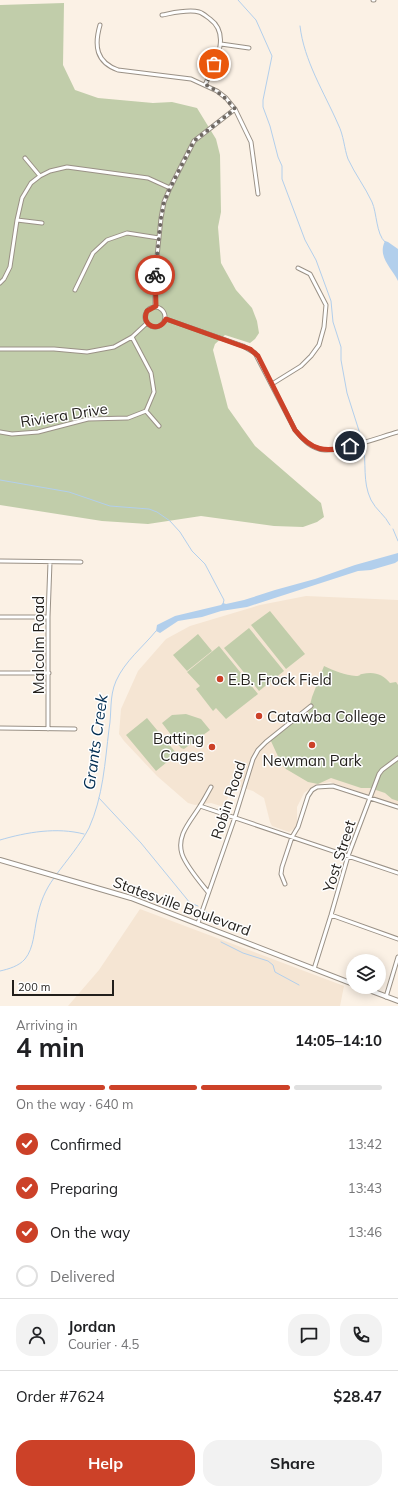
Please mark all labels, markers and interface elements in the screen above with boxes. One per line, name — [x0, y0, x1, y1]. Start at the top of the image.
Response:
pin — [197, 47, 231, 81]
icon: bag — [203, 53, 225, 75]
courier — [135, 255, 175, 295]
icon: bike — [144, 264, 166, 286]
street label: Riviera Drive — [19, 399, 109, 431]
pin — [333, 429, 367, 463]
icon: home — [339, 435, 361, 457]
street label: Malcolm Road — [29, 596, 48, 694]
place label: E.B. Frock Field — [228, 670, 332, 689]
marker: E.B. Frock Field — [215, 674, 225, 684]
water label: Grants Creek — [78, 692, 112, 791]
place label: Catawba College — [267, 707, 386, 726]
marker: Catawba College — [254, 711, 264, 721]
place label: Batting Cages — [153, 729, 204, 765]
marker: Newman Park — [307, 740, 317, 750]
marker: Batting Cages — [207, 742, 217, 752]
place label: Newman Park — [263, 751, 362, 770]
street label: Robin Road — [206, 759, 250, 841]
street label: Yost Street — [318, 818, 360, 895]
street label: Statesville Boulevard — [111, 872, 253, 940]
map controls — [346, 954, 386, 994]
button: layers — [346, 954, 386, 994]
scale bar — [12, 978, 114, 997]
text: 200 m — [18, 980, 50, 994]
text: Arriving in — [16, 1017, 78, 1033]
text: 4 min — [16, 1031, 85, 1064]
text: 14:05–14:10 — [295, 1031, 382, 1050]
text: On the way · 640 m — [16, 1096, 133, 1112]
icon: check — [16, 1133, 38, 1155]
text: Confirmed — [50, 1135, 121, 1154]
text: 13:42 — [348, 1136, 382, 1152]
icon: check — [16, 1177, 38, 1199]
text: Preparing — [50, 1179, 118, 1198]
text: 13:43 — [348, 1180, 382, 1196]
icon: check — [16, 1221, 38, 1243]
text: On the way — [50, 1223, 130, 1242]
text: 13:46 — [348, 1224, 382, 1240]
text: Delivered — [50, 1267, 115, 1286]
button: person — [16, 1314, 58, 1356]
button: chat — [288, 1314, 330, 1356]
button: phone — [340, 1314, 382, 1356]
text: Jordan — [68, 1317, 116, 1336]
text: Courier · 4.5 — [68, 1336, 139, 1352]
text: Order #7624 — [16, 1387, 104, 1406]
text: $28.47 — [333, 1387, 382, 1406]
button: Help — [16, 1440, 195, 1486]
button: Share — [203, 1440, 382, 1486]

